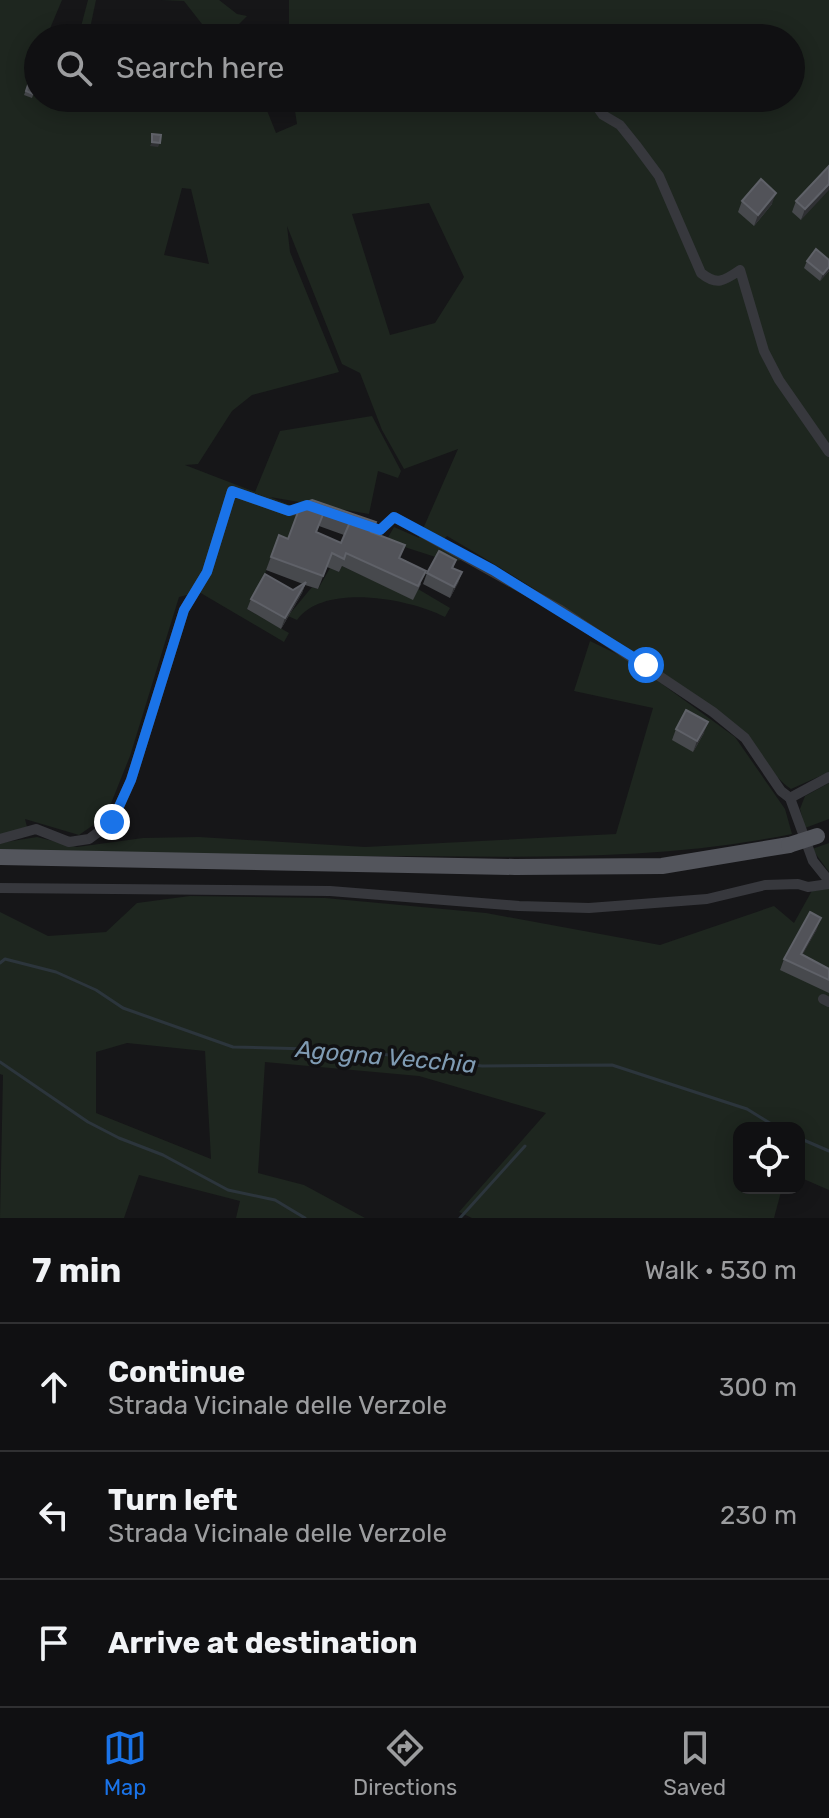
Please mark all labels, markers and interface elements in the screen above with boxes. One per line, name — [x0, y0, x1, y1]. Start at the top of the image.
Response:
search box — [24, 24, 805, 112]
icon: search — [52, 46, 96, 90]
text: Search here — [116, 50, 284, 86]
route start — [628, 647, 664, 683]
route end — [94, 804, 130, 840]
water label: Agogna Vecchia — [293, 1035, 477, 1079]
map controls — [733, 1122, 805, 1194]
button: locate — [733, 1122, 805, 1194]
text: 7 min — [32, 1250, 121, 1291]
text: Walk · 530 m — [645, 1255, 797, 1286]
text: Continue — [108, 1354, 245, 1390]
icon: ahead — [32, 1365, 76, 1409]
text: 300 m — [719, 1372, 797, 1403]
text: Strada Vicinale delle Verzole — [108, 1390, 447, 1421]
text: Turn left — [108, 1482, 238, 1518]
icon: left — [32, 1493, 76, 1537]
text: 230 m — [720, 1500, 797, 1531]
text: Strada Vicinale delle Verzole — [108, 1518, 447, 1549]
icon: arrive — [32, 1621, 76, 1665]
text: Arrive at destination — [108, 1625, 418, 1661]
tab: Map — [103, 1726, 147, 1801]
tab: Directions — [353, 1726, 457, 1801]
tab: Saved — [663, 1726, 726, 1801]

